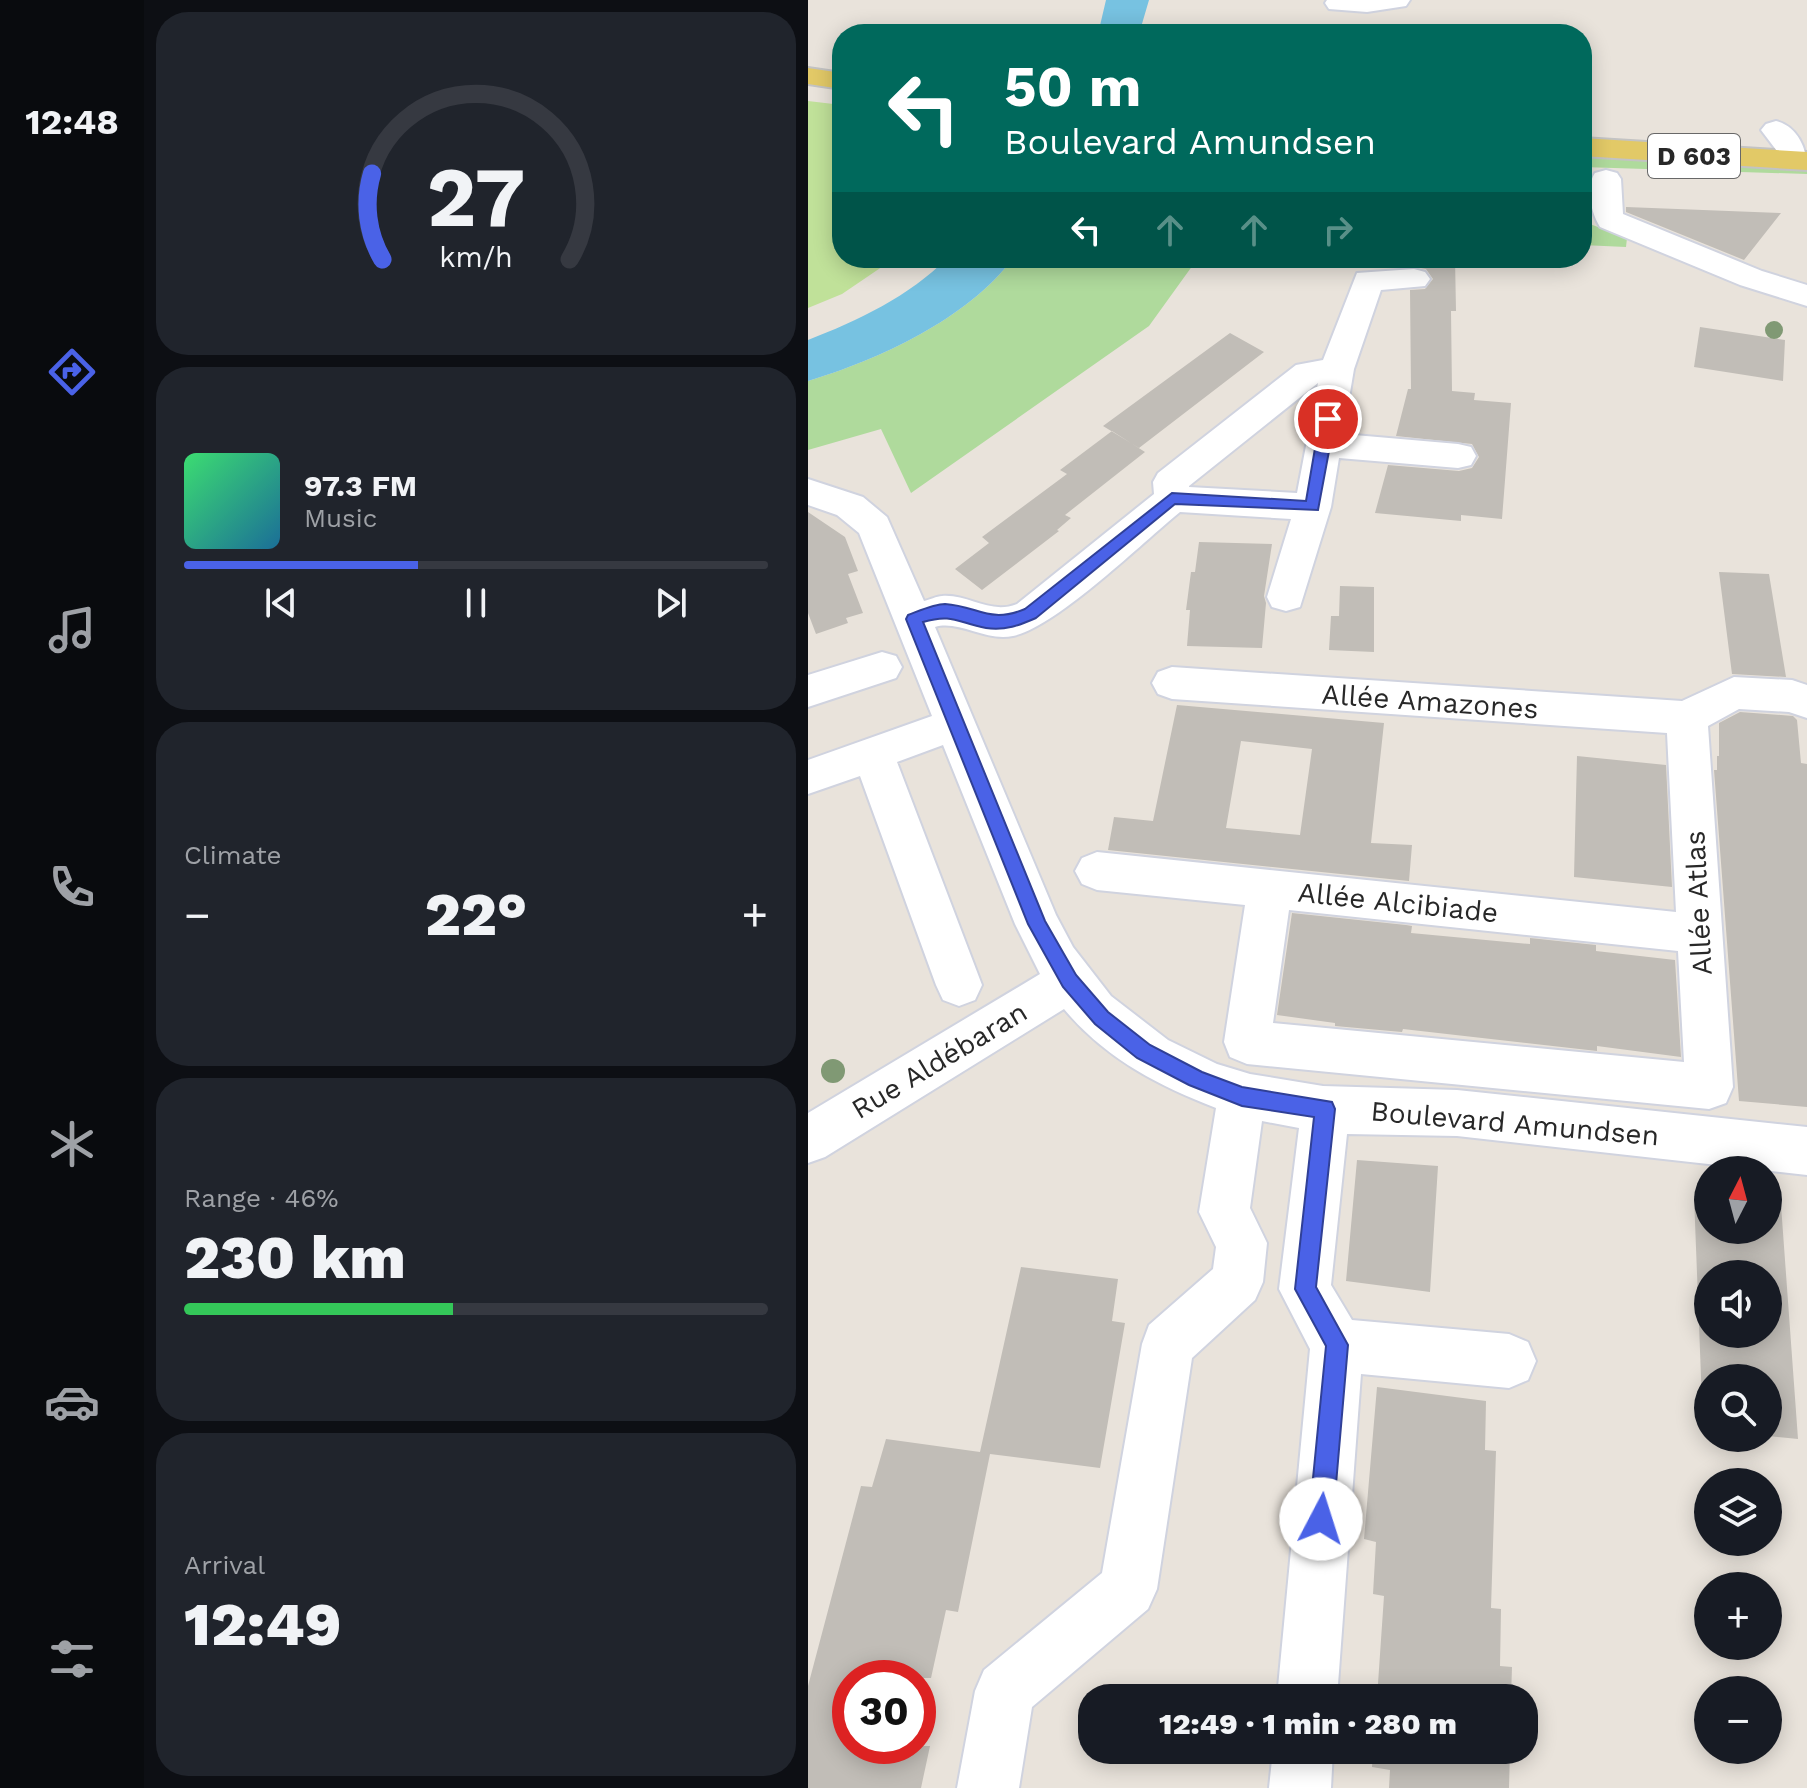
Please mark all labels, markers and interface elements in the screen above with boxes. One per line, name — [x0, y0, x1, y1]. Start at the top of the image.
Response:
text: 50 m — [1004, 54, 1141, 120]
icon: left — [872, 56, 976, 160]
text: 12:48 — [25, 101, 119, 143]
text: Boulevard Amundsen — [1004, 121, 1376, 163]
road number: D 603 — [1648, 134, 1740, 178]
text: 27 — [427, 148, 525, 245]
icon: left — [1064, 208, 1108, 252]
icon: ahead — [1148, 208, 1192, 252]
icon: ahead — [1232, 208, 1276, 252]
icon: right — [1316, 208, 1360, 252]
text: km/h — [439, 240, 513, 274]
icon: directions — [44, 344, 100, 400]
pin — [1294, 385, 1362, 453]
icon: arrive — [1306, 397, 1350, 441]
text: 97.3 FM — [304, 468, 417, 503]
text: Music — [304, 503, 377, 533]
icon: previous — [259, 581, 303, 625]
icon: pause — [454, 581, 498, 625]
icon: next — [649, 581, 693, 625]
icon: music — [44, 602, 100, 658]
street label: Allée Amazones — [1321, 677, 1539, 726]
street label: Allée Atlas — [1678, 830, 1719, 976]
text: Climate — [184, 840, 282, 870]
icon: phone — [44, 859, 100, 915]
street label: Allée Alcibiade — [1296, 876, 1500, 929]
text: 22° — [425, 879, 527, 950]
text: − — [184, 889, 211, 941]
text: + — [741, 889, 768, 941]
street label: Rue Aldébaran — [846, 995, 1033, 1126]
street label: Boulevard Amundsen — [1369, 1094, 1660, 1153]
icon: climate — [44, 1116, 100, 1172]
north arrow — [1694, 1156, 1782, 1244]
map controls — [1694, 1156, 1782, 1764]
text: Range · 46% — [184, 1183, 339, 1213]
text: 230 km — [184, 1222, 406, 1293]
button: sound — [1694, 1260, 1782, 1348]
button: search — [1694, 1364, 1782, 1452]
icon: car — [44, 1374, 100, 1430]
button: layers — [1694, 1468, 1782, 1556]
position arrow — [1279, 1477, 1363, 1561]
text: Arrival — [184, 1550, 265, 1580]
button: + — [1694, 1572, 1782, 1660]
text: 12:49 — [184, 1589, 342, 1660]
icon: filters — [44, 1631, 100, 1687]
speed limit sign: 30 — [832, 1660, 936, 1764]
button: − — [1694, 1676, 1782, 1764]
text: 12:49 · 1 min · 280 m — [1159, 1706, 1457, 1741]

